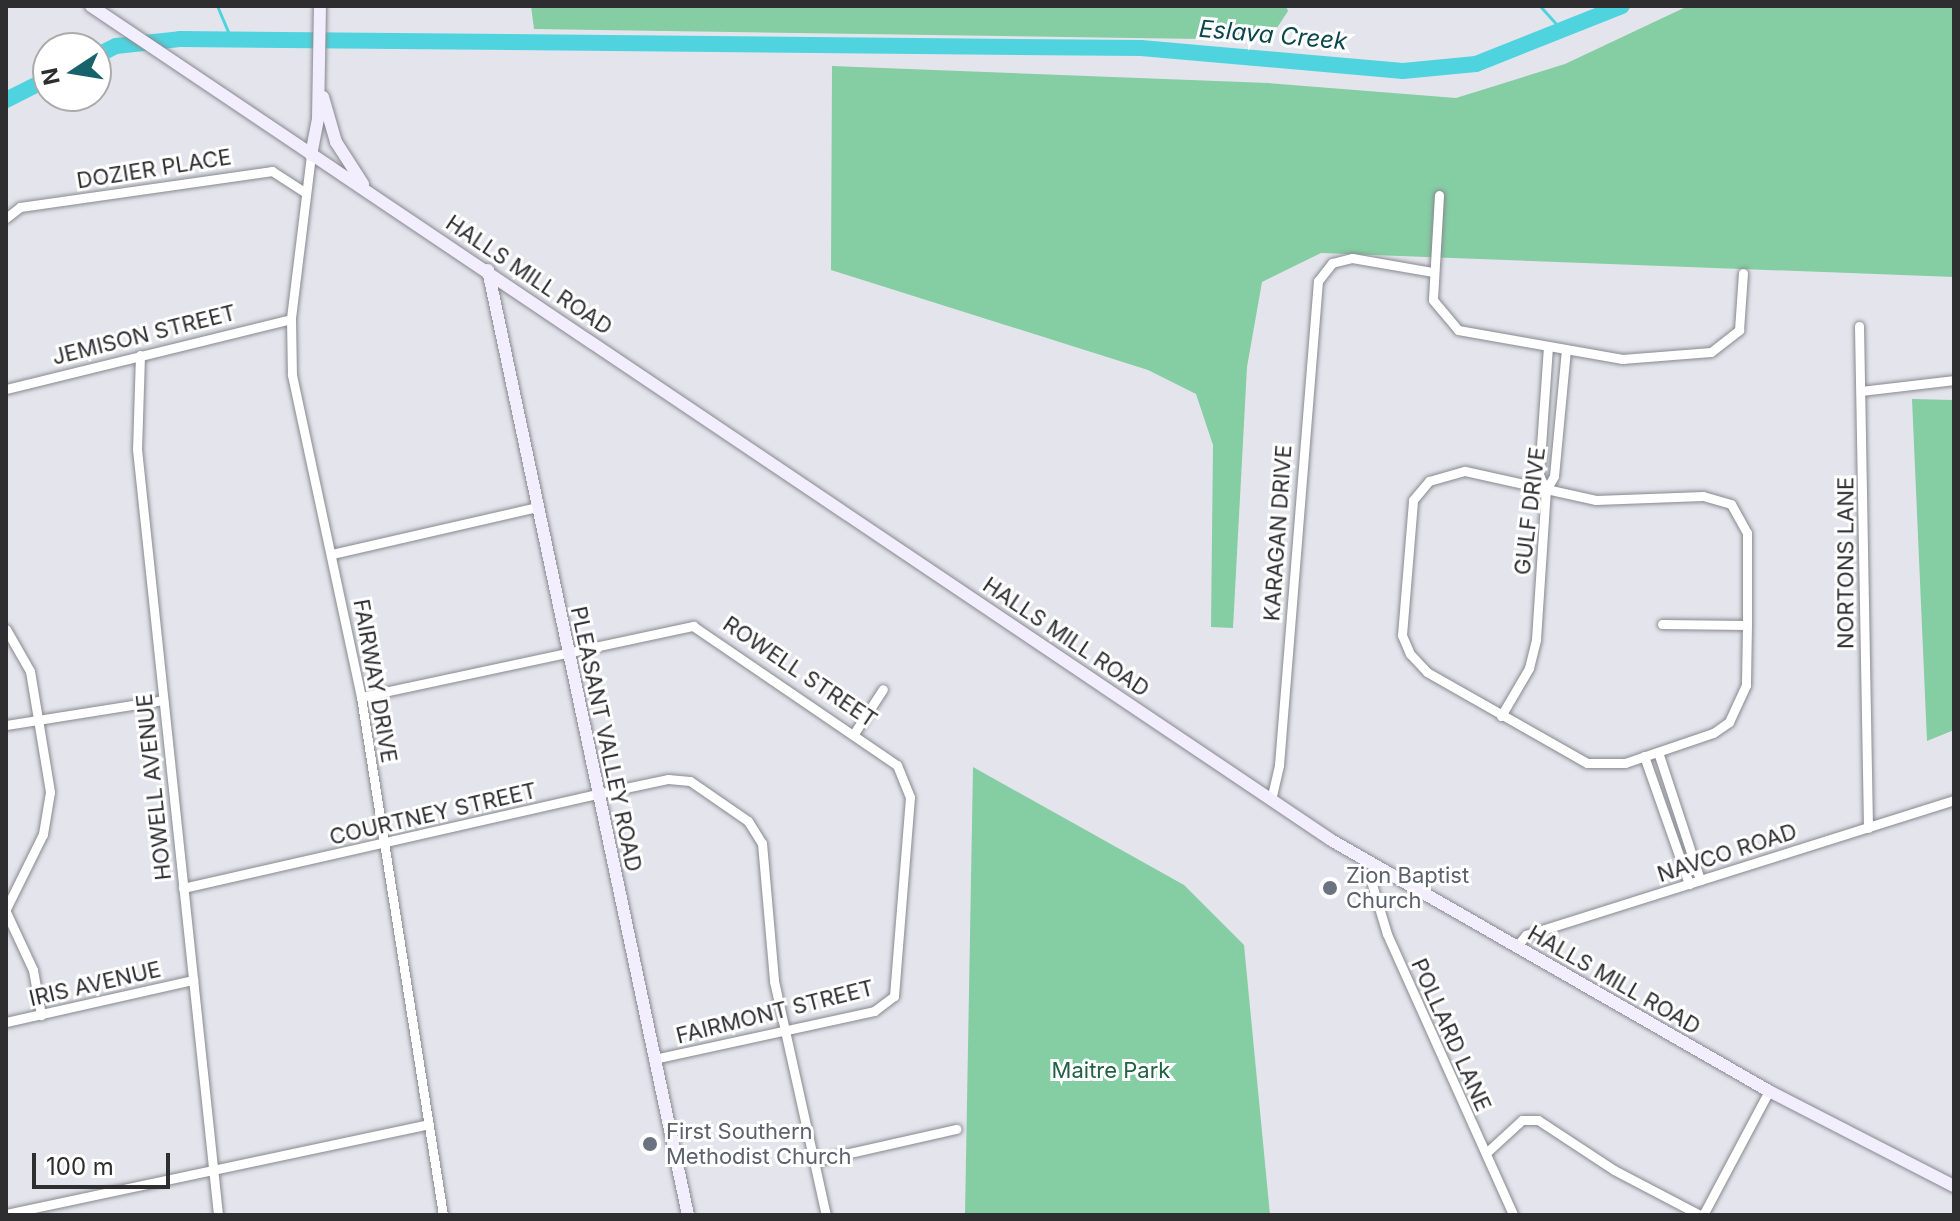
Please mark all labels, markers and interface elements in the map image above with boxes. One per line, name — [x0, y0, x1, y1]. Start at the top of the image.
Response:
water label: Eslava Creek — [1198, 14, 1348, 56]
north arrow — [32, 32, 112, 112]
text: N — [36, 66, 65, 87]
street label: DOZIER PLACE — [75, 144, 233, 194]
street label: HALLS MILL ROAD — [441, 210, 617, 340]
street label: JEMISON STREET — [49, 299, 239, 371]
street label: KARAGAN DRIVE — [1259, 444, 1297, 622]
street label: GULF DRIVE — [1509, 445, 1551, 577]
street label: NORTONS LANE — [1833, 477, 1859, 649]
street label: HALLS MILL ROAD — [978, 572, 1154, 702]
street label: FAIRWAY DRIVE — [348, 597, 402, 765]
street label: PLEASANT VALLEY ROAD — [565, 604, 647, 874]
street label: ROWELL STREET — [718, 611, 882, 733]
street label: HOWELL AVENUE — [131, 692, 177, 882]
street label: COURTNEY STREET — [327, 777, 539, 851]
street label: NAVCO ROAD — [1654, 818, 1800, 888]
place label: Zion Baptist Church — [1346, 862, 1469, 914]
marker: Zion Baptist Church — [1321, 879, 1339, 897]
street label: HALLS MILL ROAD — [1523, 920, 1705, 1040]
street label: POLLARD LANE — [1405, 954, 1497, 1116]
street label: IRIS AVENUE — [26, 956, 164, 1012]
street label: FAIRMONT STREET — [673, 975, 877, 1049]
park label: Maitre Park — [1052, 1058, 1170, 1084]
place label: First Southern Methodist Church — [666, 1118, 851, 1170]
marker: First Southern Methodist Church — [641, 1135, 659, 1153]
scale bar — [36, 1137, 174, 1187]
text: 100 m — [46, 1152, 114, 1181]

